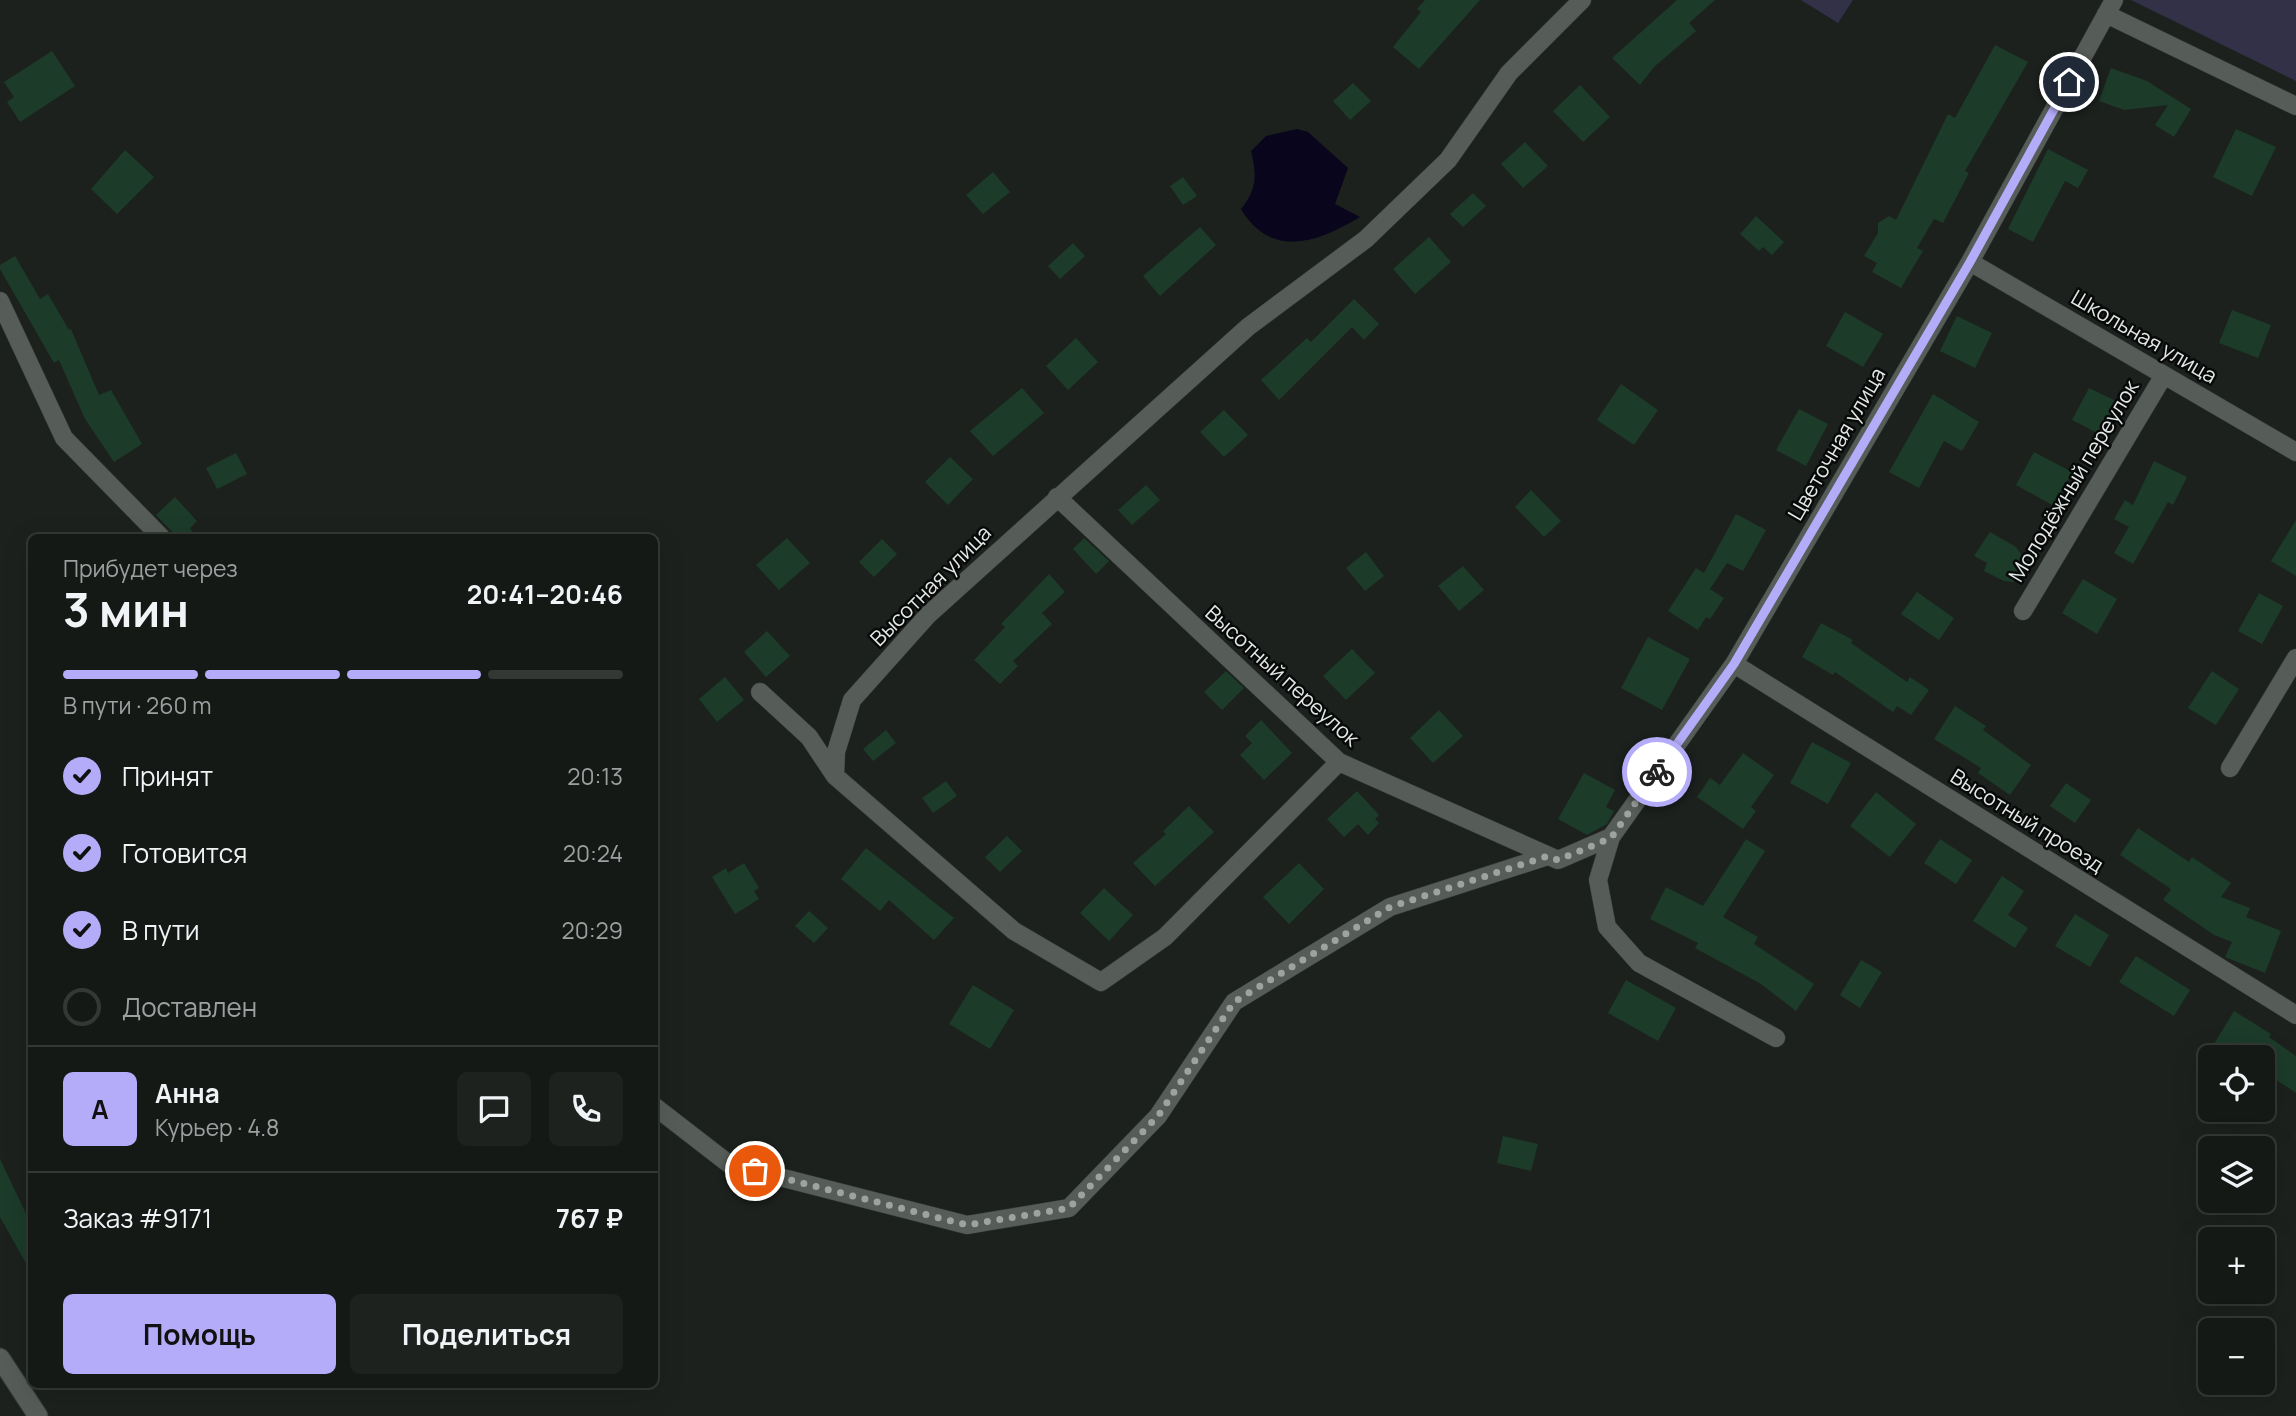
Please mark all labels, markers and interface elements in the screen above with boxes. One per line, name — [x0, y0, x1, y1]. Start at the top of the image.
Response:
pin — [2039, 52, 2099, 112]
icon: home — [2050, 63, 2088, 101]
street label: Школьная улица — [2067, 283, 2222, 389]
street label: Цветочная улица — [1781, 362, 1891, 525]
street label: Молодёжный переулок — [2002, 374, 2145, 587]
street label: Высотная улица — [864, 519, 997, 652]
text: Прибудет через — [63, 552, 238, 584]
text: 20:41–20:46 — [467, 576, 623, 612]
text: 3 мин — [63, 578, 189, 641]
street label: Высотный переулок — [1200, 599, 1366, 752]
text: В пути · 260 m — [63, 689, 212, 721]
courier — [1622, 737, 1692, 807]
icon: bike — [1638, 753, 1676, 791]
icon: check — [63, 757, 101, 795]
text: Принят — [122, 758, 213, 794]
text: 20:13 — [567, 760, 623, 792]
street label: Высотный проезд — [1946, 762, 2109, 879]
icon: check — [63, 834, 101, 872]
text: Готовится — [122, 835, 247, 871]
text: 20:24 — [563, 837, 623, 869]
icon: check — [63, 911, 101, 949]
text: В пути — [122, 912, 200, 948]
text: 20:29 — [562, 914, 623, 946]
text: Доставлен — [122, 989, 257, 1025]
map controls — [2198, 1045, 2275, 1395]
button: locate — [2198, 1045, 2275, 1122]
button: chat — [457, 1072, 531, 1146]
button: phone — [549, 1072, 623, 1146]
text: Анна — [155, 1075, 220, 1111]
text: А — [91, 1091, 109, 1127]
text: Курьер · 4.8 — [155, 1111, 279, 1143]
button: layers — [2198, 1136, 2275, 1213]
pin — [725, 1141, 785, 1201]
icon: bag — [736, 1152, 774, 1190]
text: Заказ #9171 — [63, 1200, 212, 1236]
text: 767 ₽ — [556, 1200, 623, 1236]
button: + — [2198, 1227, 2275, 1304]
button: Помощь — [63, 1294, 336, 1374]
button: Поделиться — [350, 1294, 623, 1374]
button: − — [2198, 1318, 2275, 1395]

